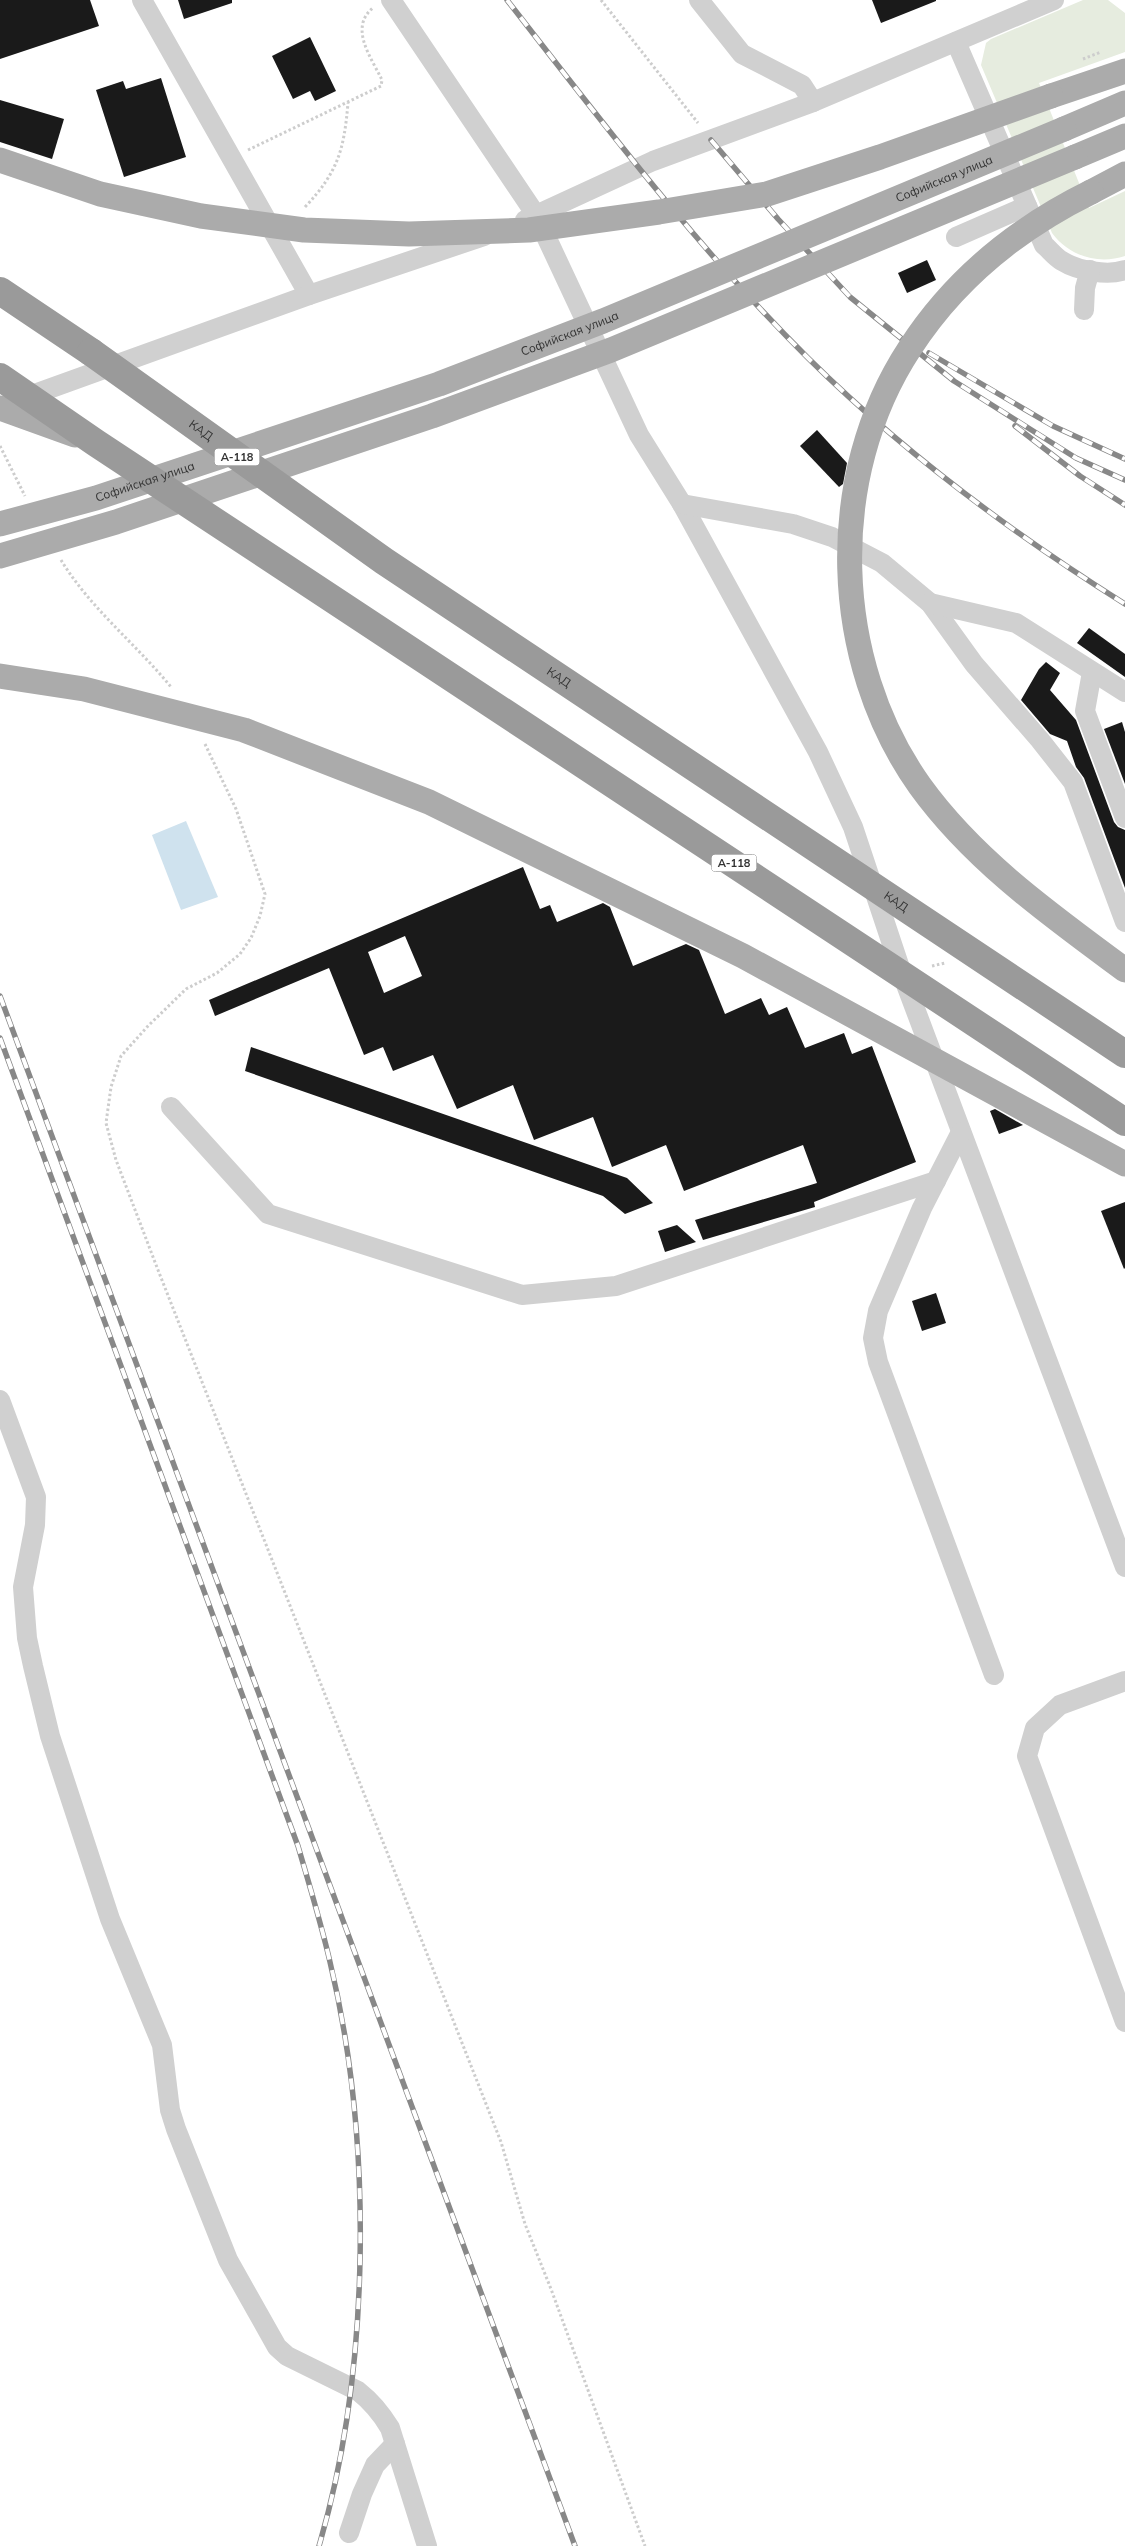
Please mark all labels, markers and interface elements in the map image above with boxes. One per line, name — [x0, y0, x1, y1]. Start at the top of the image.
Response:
street label: Софийская улица — [893, 152, 995, 205]
street label: Софийская улица — [518, 307, 621, 359]
street label: КАД — [186, 416, 216, 444]
road number: А-118 — [214, 448, 260, 466]
street label: Софийская улица — [93, 458, 196, 505]
street label: КАД — [544, 663, 575, 691]
road number: А-118 — [712, 854, 756, 871]
street label: КАД — [881, 888, 912, 915]

